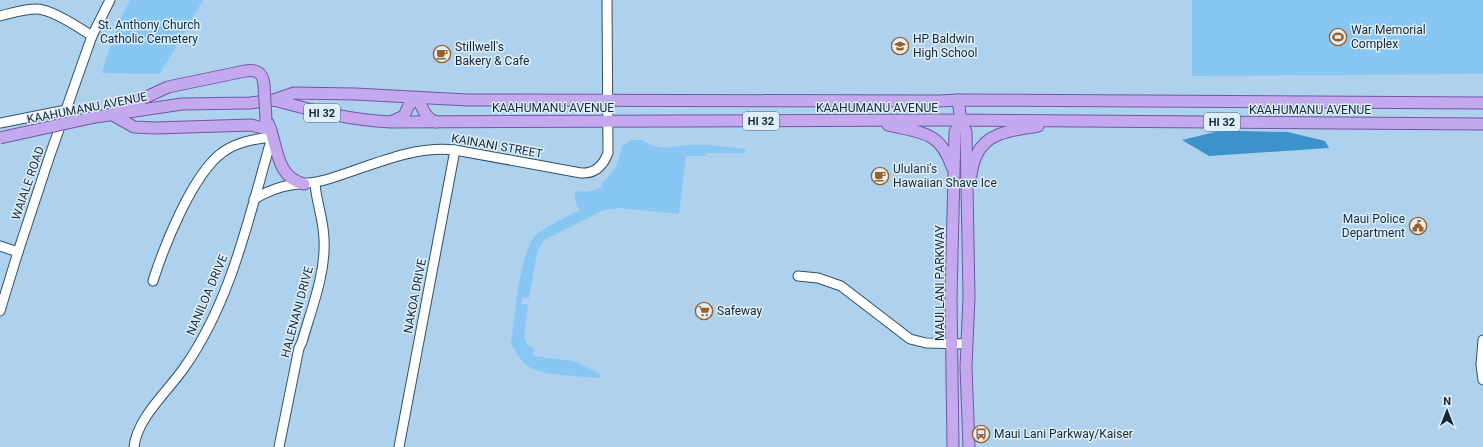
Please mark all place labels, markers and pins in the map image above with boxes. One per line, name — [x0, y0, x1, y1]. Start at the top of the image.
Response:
place label: War Memorial Complex — [1351, 23, 1426, 51]
sports icon: War Memorial Complex — [1328, 27, 1348, 47]
place label: HP Baldwin High School — [913, 32, 977, 60]
school or university icon: HP Baldwin High School — [890, 36, 910, 56]
place label: Stillwell's Bakery & Cafe — [455, 40, 529, 68]
cafe icon: Stillwell's Bakery & Cafe — [432, 44, 452, 64]
place label: Ululani's Hawaiian Shave Ice — [893, 162, 997, 190]
cafe icon: Ululani's Hawaiian Shave Ice — [870, 166, 890, 186]
place label: Maui Police Department — [1342, 212, 1405, 240]
public building icon: Maui Police Department — [1408, 216, 1428, 236]
supermarket icon: Safeway — [694, 301, 714, 321]
place label: Safeway — [717, 304, 763, 318]
bus stop icon: Maui Lani Parkway/Kaiser — [971, 424, 991, 444]
place label: Maui Lani Parkway/Kaiser — [994, 427, 1133, 441]

